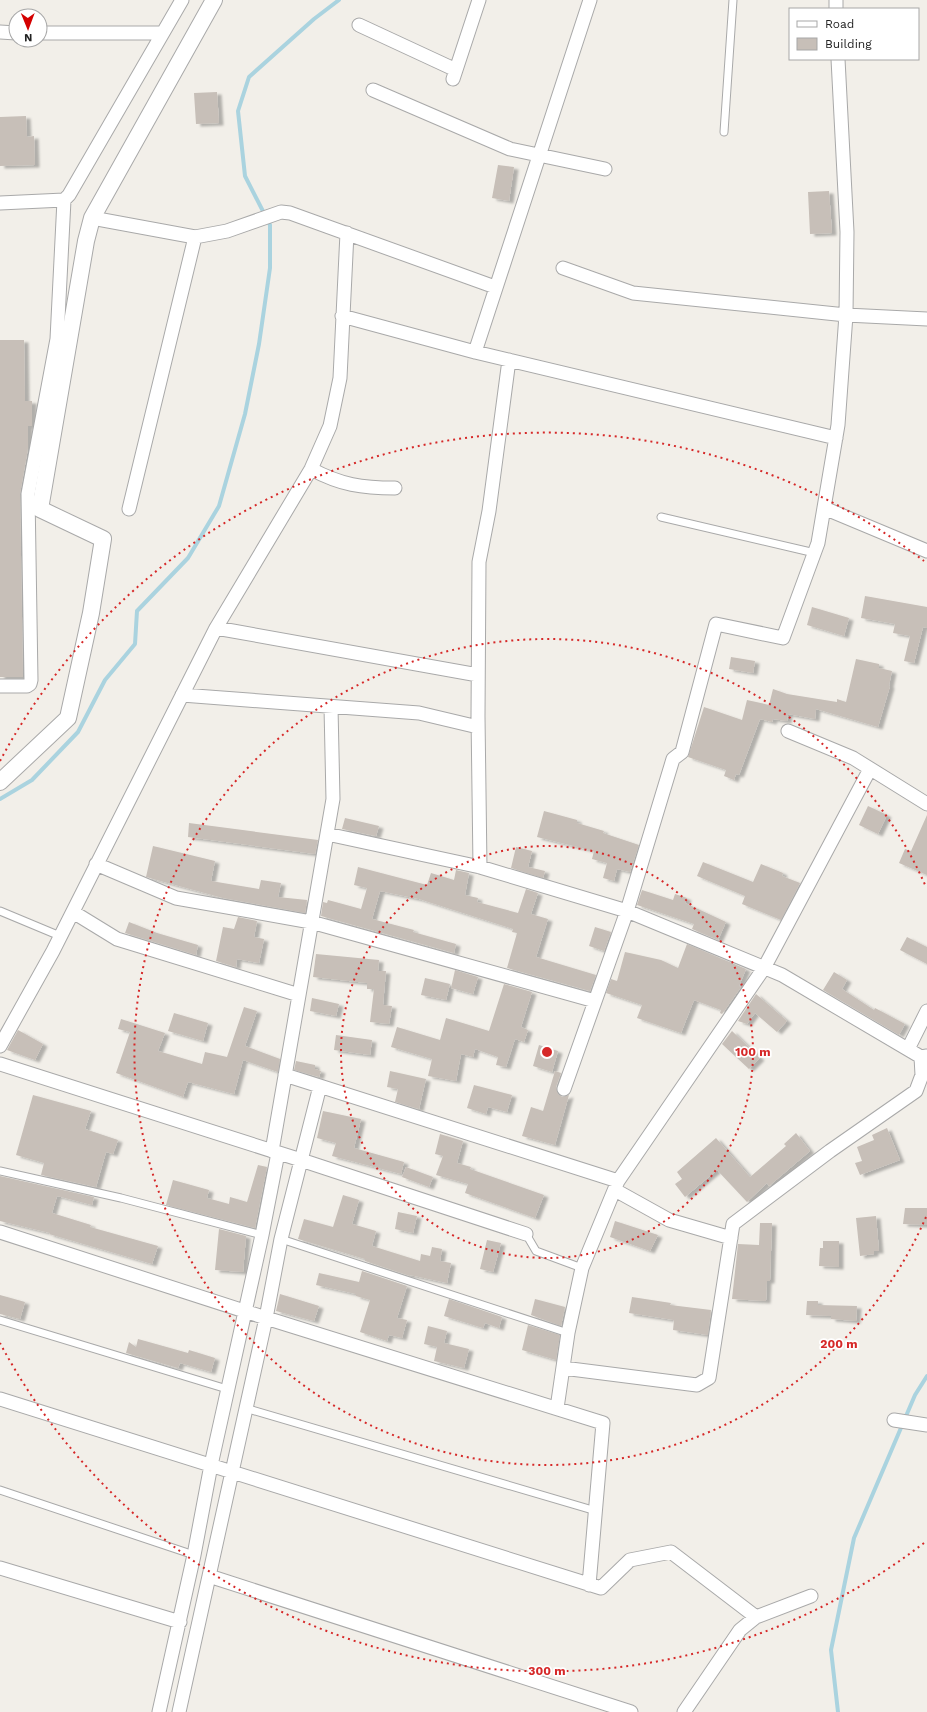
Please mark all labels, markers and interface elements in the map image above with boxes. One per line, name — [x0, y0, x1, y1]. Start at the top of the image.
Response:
north arrow — [8, 8, 48, 48]
legend — [789, 8, 919, 60]
text: Road — [825, 17, 854, 31]
text: N — [24, 31, 32, 44]
text: Building — [825, 37, 872, 51]
centre of rings — [540, 1045, 554, 1059]
text: 100 m — [735, 1045, 771, 1059]
text: 200 m — [820, 1337, 858, 1351]
text: 300 m — [528, 1664, 566, 1678]

